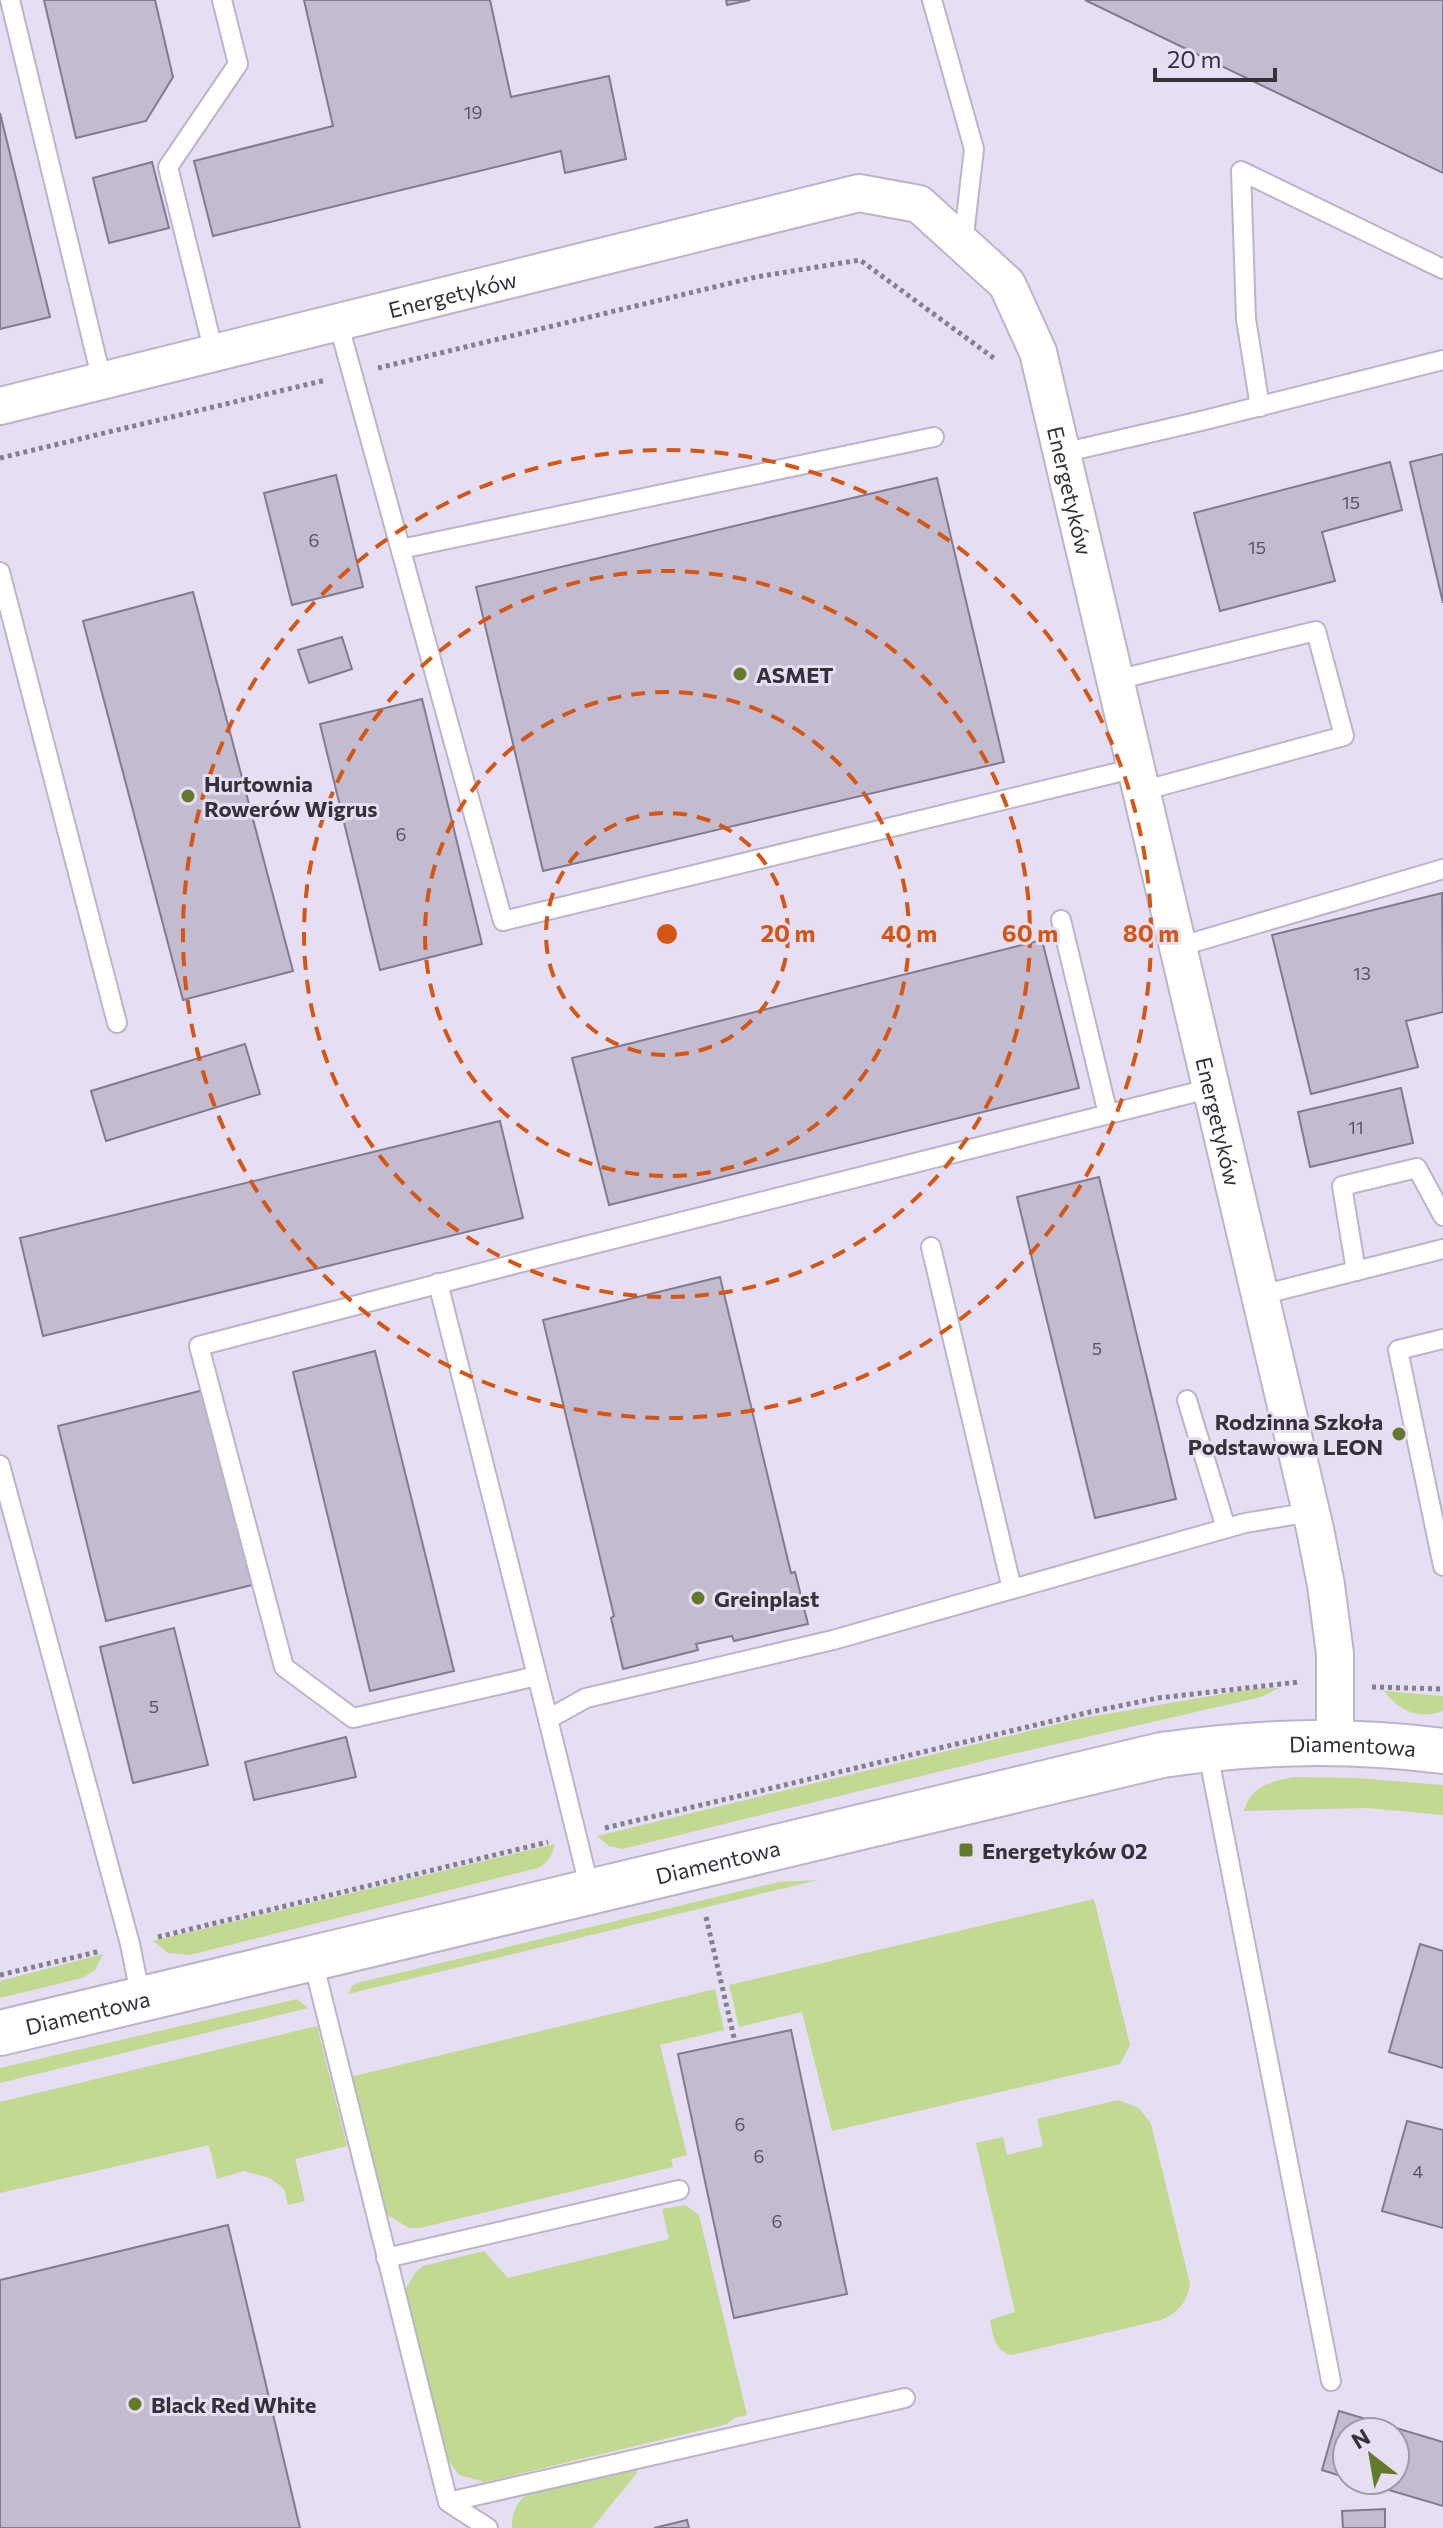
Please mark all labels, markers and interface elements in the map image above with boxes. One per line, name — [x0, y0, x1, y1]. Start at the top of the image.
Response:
scale bar — [1155, 32, 1275, 82]
text: 20 m — [1167, 44, 1221, 73]
house number: 19 — [464, 101, 482, 123]
street label: Energetyków — [385, 265, 520, 323]
street label: Energetyków — [1042, 423, 1099, 558]
house number: 15 — [1342, 491, 1360, 513]
house number: 6 — [309, 529, 319, 551]
house number: 15 — [1248, 536, 1266, 558]
place label: ASMET — [756, 661, 834, 688]
marker: ASMET — [731, 665, 749, 683]
place label: Hurtownia Rowerów Wigrus — [204, 770, 378, 822]
marker: Hurtownia Rowerów Wigrus — [179, 787, 197, 805]
house number: 6 — [396, 823, 406, 845]
text: 20 m — [761, 918, 815, 947]
text: 40 m — [881, 918, 937, 947]
text: 60 m — [1002, 918, 1058, 947]
text: 80 m — [1123, 918, 1179, 947]
centre of rings — [653, 920, 681, 948]
house number: 13 — [1353, 962, 1371, 984]
street label: Energetyków — [1191, 1054, 1247, 1189]
house number: 11 — [1348, 1116, 1364, 1138]
house number: 5 — [1092, 1337, 1102, 1359]
place label: Rodzinna Szkoła Podstawowa LEON — [1188, 1408, 1383, 1460]
marker: Rodzinna Szkoła Podstawowa LEON — [1390, 1425, 1408, 1443]
place label: Greinplast — [714, 1585, 819, 1612]
marker: Greinplast — [689, 1589, 707, 1607]
house number: 5 — [149, 1695, 159, 1717]
street label: Diamentowa — [1289, 1730, 1417, 1761]
street label: Diamentowa — [653, 1833, 783, 1889]
place label: Energetyków 02 — [982, 1837, 1147, 1864]
marker: Energetyków 02 — [957, 1841, 975, 1859]
street label: Diamentowa — [22, 1984, 153, 2040]
house number: 6 — [735, 2113, 745, 2135]
house number: 6 — [754, 2145, 764, 2167]
house number: 4 — [1413, 2160, 1424, 2182]
house number: 6 — [772, 2210, 782, 2232]
place label: Black Red White — [151, 2391, 316, 2418]
marker: Black Red White — [126, 2395, 144, 2413]
north arrow — [1331, 2416, 1411, 2496]
text: N — [1346, 2423, 1374, 2454]

